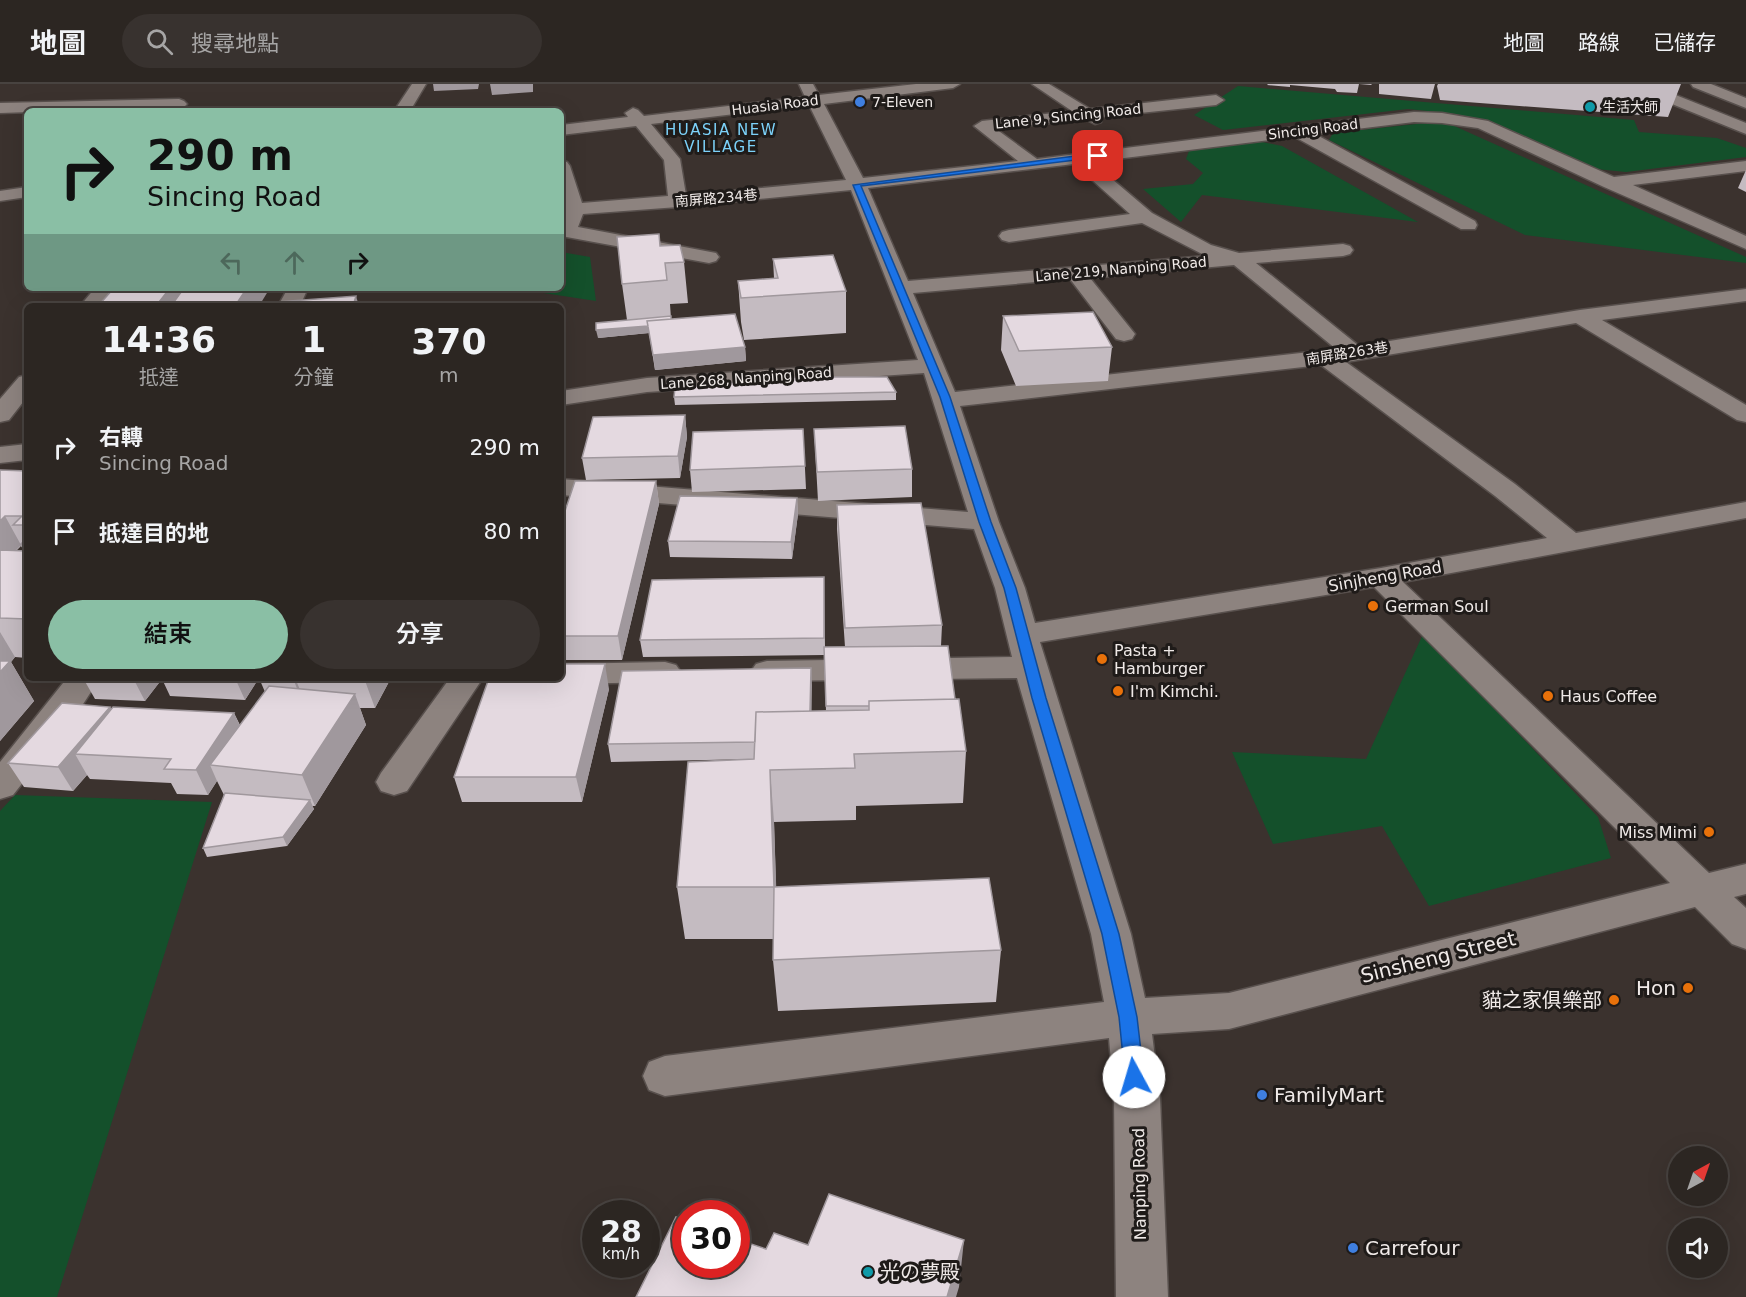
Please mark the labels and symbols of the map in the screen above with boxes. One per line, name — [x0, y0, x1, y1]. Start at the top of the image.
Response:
street label: Huasia Road — [731, 92, 819, 118]
place label: 7-Eleven — [872, 94, 933, 110]
marker: 7-Eleven — [853, 95, 867, 109]
place label: 生活大師 — [1602, 99, 1658, 115]
street label: Lane 9, Sincing Road — [994, 100, 1142, 132]
marker: 生活大師 — [1583, 100, 1597, 114]
street label: Sincing Road — [1267, 116, 1359, 142]
district label: HUASIA NEW VILLAGE — [665, 121, 777, 156]
pin — [1072, 130, 1123, 181]
street label: 南屏路234巷 — [674, 186, 758, 210]
street label: Lane 219, Nanping Road — [1035, 254, 1207, 284]
street label: 南屏路263巷 — [1305, 339, 1389, 367]
street label: Lane 268, Nanping Road — [660, 364, 832, 392]
street label: Sinjheng Road — [1327, 557, 1443, 596]
place label: German Soul — [1385, 597, 1489, 616]
marker: German Soul — [1366, 599, 1380, 613]
place label: Pasta + Hamburger — [1114, 641, 1205, 678]
marker: Pasta + Hamburger — [1095, 652, 1109, 666]
place label: I'm Kimchi. — [1130, 682, 1219, 701]
marker: I'm Kimchi. — [1111, 684, 1125, 698]
place label: Haus Coffee — [1560, 687, 1657, 706]
marker: Haus Coffee — [1541, 689, 1555, 703]
place label: Miss Mimi — [1619, 823, 1697, 842]
marker: Miss Mimi — [1702, 825, 1716, 839]
street label: Sinsheng Street — [1358, 926, 1518, 988]
place label: Hon — [1636, 976, 1676, 1000]
marker: Hon — [1681, 981, 1695, 995]
place label: 貓之家俱樂部 — [1482, 988, 1602, 1012]
marker: 貓之家俱樂部 — [1607, 993, 1621, 1007]
position arrow — [1102, 1045, 1166, 1109]
place label: FamilyMart — [1274, 1083, 1384, 1107]
marker: FamilyMart — [1255, 1088, 1269, 1102]
street label: Nanping Road — [1129, 1128, 1150, 1240]
north arrow — [1668, 1146, 1728, 1206]
speed limit sign: 30 — [672, 1200, 750, 1278]
place label: Carrefour — [1365, 1236, 1460, 1260]
marker: Carrefour — [1346, 1241, 1360, 1255]
place label: 光の夢殿 — [880, 1260, 960, 1284]
marker: 光の夢殿 — [861, 1265, 875, 1279]

